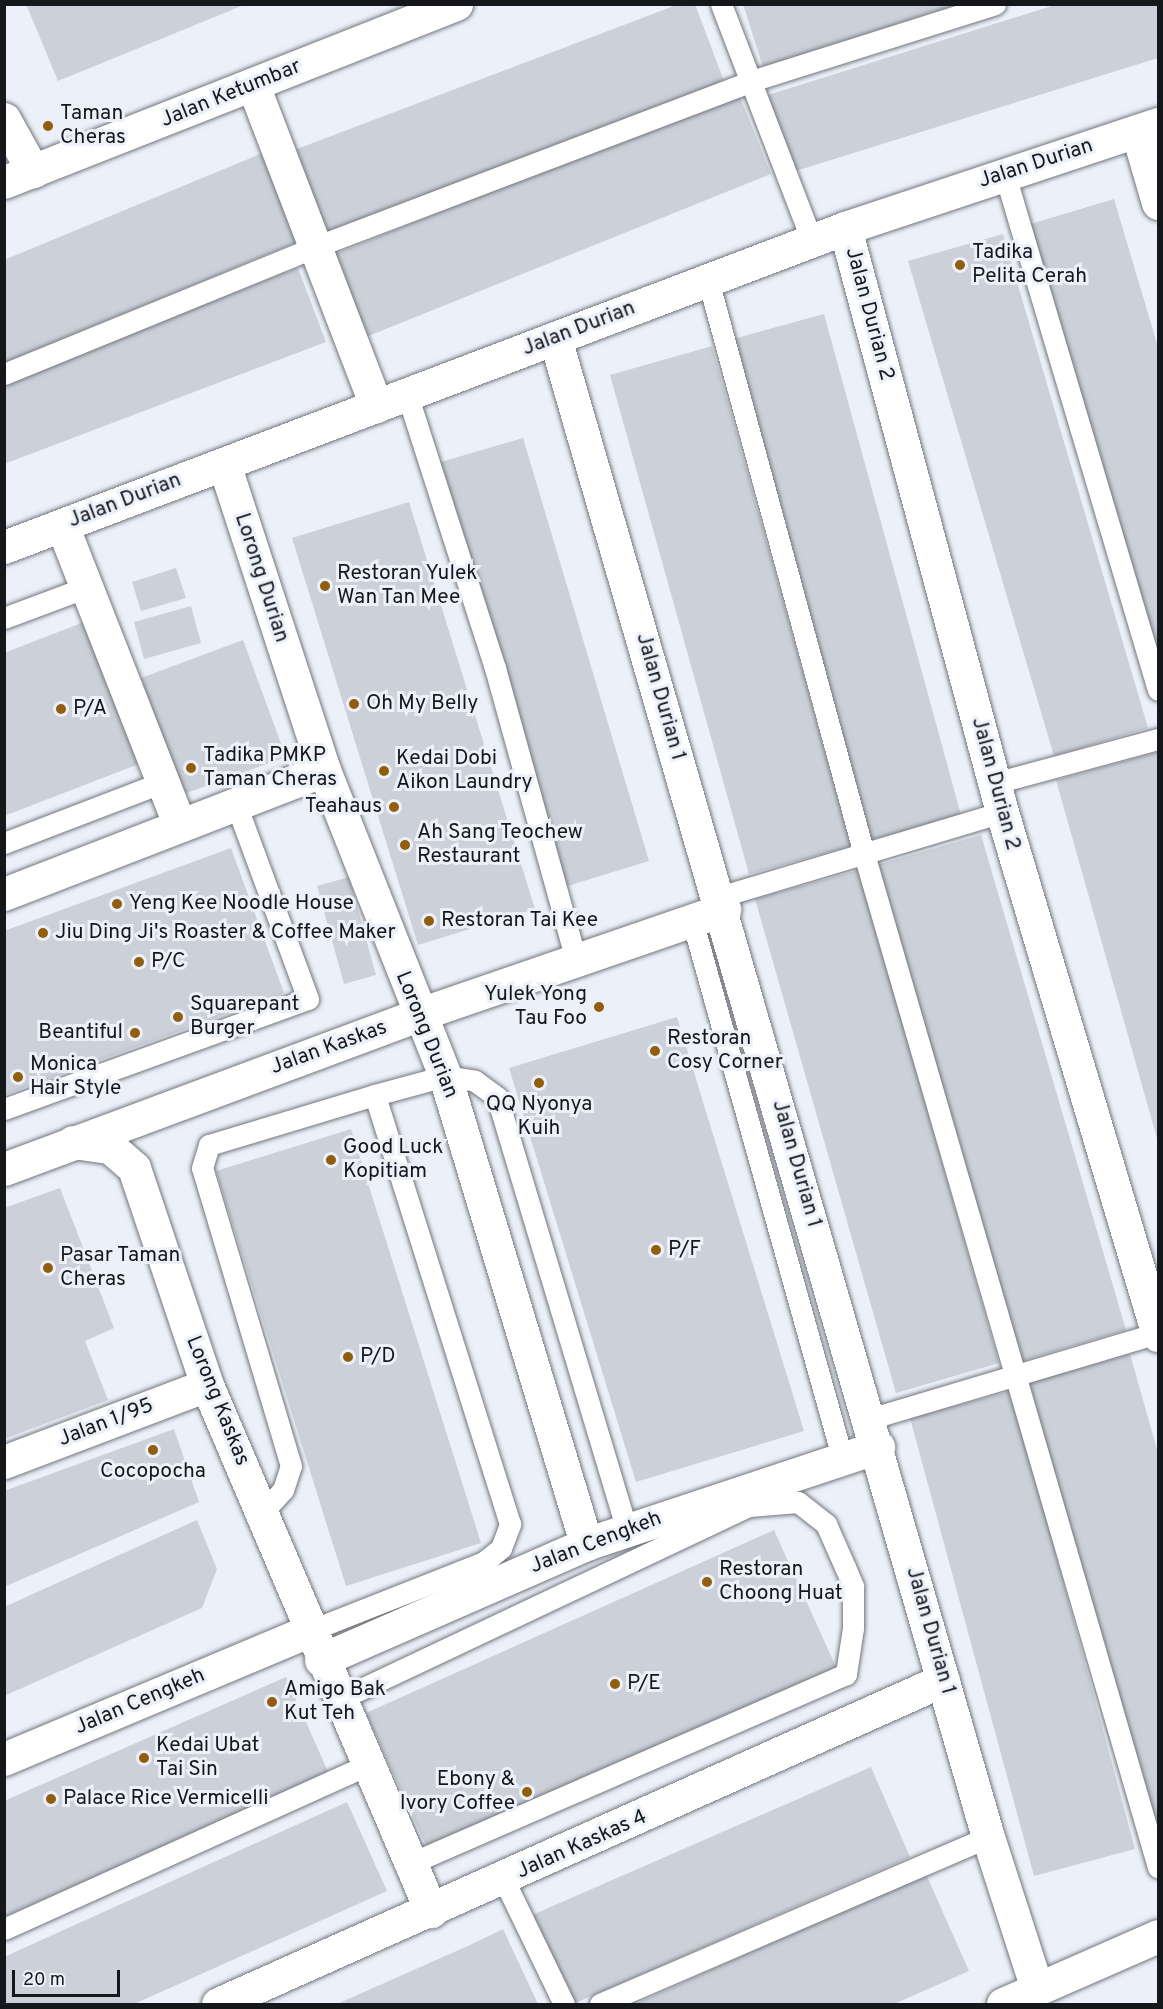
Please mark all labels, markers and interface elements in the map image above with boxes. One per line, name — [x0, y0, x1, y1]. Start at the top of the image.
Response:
street label: Jalan Ketumbar — [157, 54, 305, 134]
place label: Taman Cheras — [60, 101, 126, 151]
marker: Taman Cheras — [41, 119, 55, 133]
street label: Jalan Durian — [976, 134, 1096, 194]
place label: Tadika Pelita Cerah — [972, 240, 1087, 290]
street label: Jalan Durian 2 — [839, 245, 899, 383]
marker: Tadika Pelita Cerah — [953, 258, 967, 272]
street label: Jalan Durian — [519, 296, 639, 362]
street label: Jalan Durian — [65, 468, 185, 534]
street label: Lorong Durian — [228, 510, 294, 646]
place label: Restoran Yulek Wan Tan Mee — [337, 561, 478, 611]
marker: Restoran Yulek Wan Tan Mee — [318, 579, 332, 593]
street label: Jalan Durian 1 — [630, 630, 690, 764]
place label: Oh My Belly — [366, 691, 478, 717]
place label: P/A — [73, 696, 107, 722]
marker: Oh My Belly — [347, 697, 361, 711]
marker: P/A — [54, 702, 68, 716]
street label: Jalan Durian 2 — [965, 715, 1025, 853]
place label: Tadika PMKP Taman Cheras — [203, 743, 337, 793]
place label: Kedai Dobi Aikon Laundry — [396, 746, 533, 796]
marker: Tadika PMKP Taman Cheras — [184, 761, 198, 775]
marker: Kedai Dobi Aikon Laundry — [377, 764, 391, 778]
place label: Teahaus — [305, 794, 382, 820]
marker: Teahaus — [387, 800, 401, 814]
place label: Ah Sang Teochew Restaurant — [417, 820, 584, 870]
marker: Ah Sang Teochew Restaurant — [398, 838, 412, 852]
place label: Yeng Kee Noodle House — [129, 891, 354, 917]
marker: Yeng Kee Noodle House — [110, 897, 124, 911]
place label: Restoran Tai Kee — [441, 908, 599, 934]
marker: Restoran Tai Kee — [422, 914, 436, 928]
place label: Jiu Ding Ji's Roaster & Coffee Maker — [55, 920, 396, 946]
marker: Jiu Ding Ji's Roaster & Coffee Maker — [36, 926, 50, 940]
place label: P/C — [151, 949, 186, 975]
marker: P/C — [132, 955, 146, 969]
street label: Lorong Durian — [389, 968, 463, 1102]
place label: Yulek Yong Tau Foo — [483, 982, 587, 1032]
place label: Squarepant Burger — [190, 992, 299, 1042]
marker: Yulek Yong Tau Foo — [592, 1000, 606, 1014]
marker: Squarepant Burger — [171, 1010, 185, 1024]
street label: Jalan Kaskas — [267, 1015, 391, 1081]
place label: Beantiful — [38, 1020, 123, 1046]
marker: Beantiful — [128, 1026, 142, 1040]
place label: Restoran Cosy Corner — [667, 1026, 783, 1076]
marker: Restoran Cosy Corner — [648, 1044, 662, 1058]
place label: Monica Hair Style — [30, 1052, 121, 1102]
marker: Monica Hair Style — [11, 1070, 25, 1084]
marker: QQ Nyonya Kuih — [532, 1076, 546, 1090]
place label: QQ Nyonya Kuih — [486, 1092, 592, 1142]
street label: Jalan Durian 1 — [766, 1097, 826, 1231]
place label: Good Luck Kopitiam — [343, 1135, 443, 1185]
marker: Good Luck Kopitiam — [324, 1153, 338, 1167]
place label: P/F — [668, 1237, 701, 1263]
place label: Pasar Taman Cheras — [60, 1243, 181, 1293]
marker: P/F — [649, 1243, 663, 1257]
marker: Pasar Taman Cheras — [41, 1261, 55, 1275]
street label: Lorong Kaskas — [180, 1333, 254, 1469]
place label: P/D — [360, 1344, 396, 1370]
marker: P/D — [341, 1350, 355, 1364]
street label: Jalan 1/95 — [55, 1393, 157, 1453]
marker: Cocopocha — [146, 1443, 160, 1457]
place label: Cocopocha — [100, 1459, 206, 1485]
street label: Jalan Cengkeh — [527, 1506, 665, 1580]
place label: Restoran Choong Huat — [719, 1557, 843, 1607]
street label: Jalan Durian 1 — [900, 1564, 960, 1698]
marker: Restoran Choong Huat — [700, 1575, 714, 1589]
street label: Jalan Cengkeh — [71, 1663, 209, 1741]
place label: P/E — [627, 1671, 661, 1697]
place label: Amigo Bak Kut Teh — [284, 1677, 386, 1727]
marker: P/E — [608, 1677, 622, 1691]
marker: Amigo Bak Kut Teh — [265, 1695, 279, 1709]
place label: Kedai Ubat Tai Sin — [156, 1733, 259, 1783]
marker: Kedai Ubat Tai Sin — [137, 1751, 151, 1765]
place label: Ebony & Ivory Coffee — [400, 1767, 515, 1817]
marker: Ebony & Ivory Coffee — [520, 1785, 534, 1799]
place label: Palace Rice Vermicelli — [63, 1786, 270, 1812]
marker: Palace Rice Vermicelli — [44, 1792, 58, 1806]
street label: Jalan Kaskas 4 — [513, 1805, 651, 1885]
scale bar — [15, 1958, 123, 1996]
text: 20 m — [23, 1969, 65, 1992]

